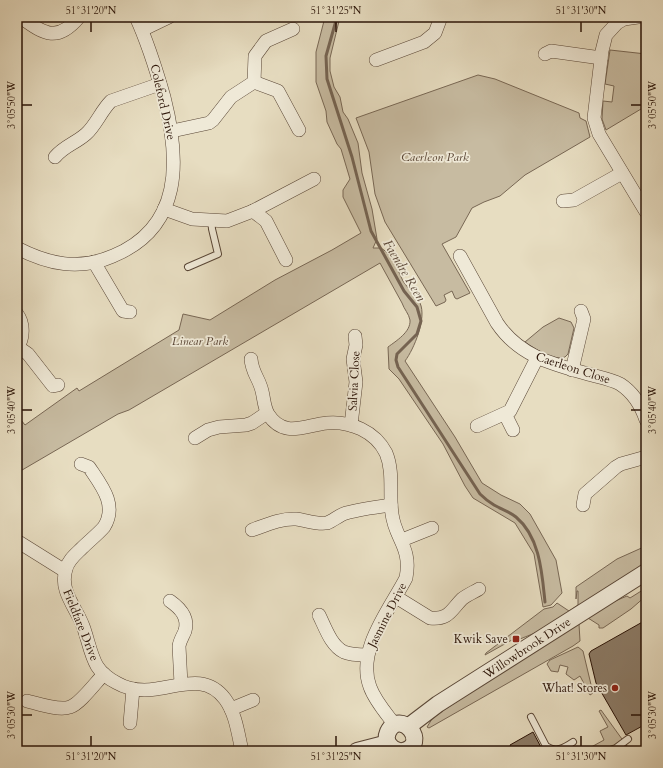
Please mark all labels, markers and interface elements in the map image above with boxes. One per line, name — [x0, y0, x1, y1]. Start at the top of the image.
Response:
text: 51°31'20"N — [66, 4, 117, 18]
text: 51°31'25"N — [311, 4, 362, 18]
text: 51°31'30"N — [556, 4, 607, 18]
street label: Coleford Drive — [147, 63, 179, 141]
text: 3°05'50"W — [5, 80, 19, 129]
text: 3°05'50"W — [646, 80, 660, 129]
park label: Caerleon Park — [401, 149, 469, 165]
water label: Faendre Reen — [379, 236, 430, 305]
park label: Linear Park — [172, 333, 228, 349]
street label: Caerleon Close — [534, 348, 612, 388]
street label: Salvia Close — [344, 350, 364, 412]
text: 3°05'40"W — [5, 385, 19, 434]
text: 3°05'40"W — [646, 385, 660, 434]
street label: Jasmine Drive — [363, 580, 410, 652]
street label: Fieldfare Drive — [59, 587, 103, 663]
street label: Willowbrook Drive — [479, 614, 574, 683]
place label: Kwik Save — [454, 631, 508, 647]
marker: Kwik Save — [511, 634, 521, 644]
place label: What! Stores — [541, 680, 607, 696]
marker: What! Stores — [610, 683, 620, 693]
text: 3°05'30"W — [5, 690, 19, 739]
text: 3°05'30"W — [646, 690, 660, 739]
text: 51°31'20"N — [66, 750, 117, 764]
text: 51°31'25"N — [311, 750, 362, 764]
text: 51°31'30"N — [556, 750, 607, 764]

